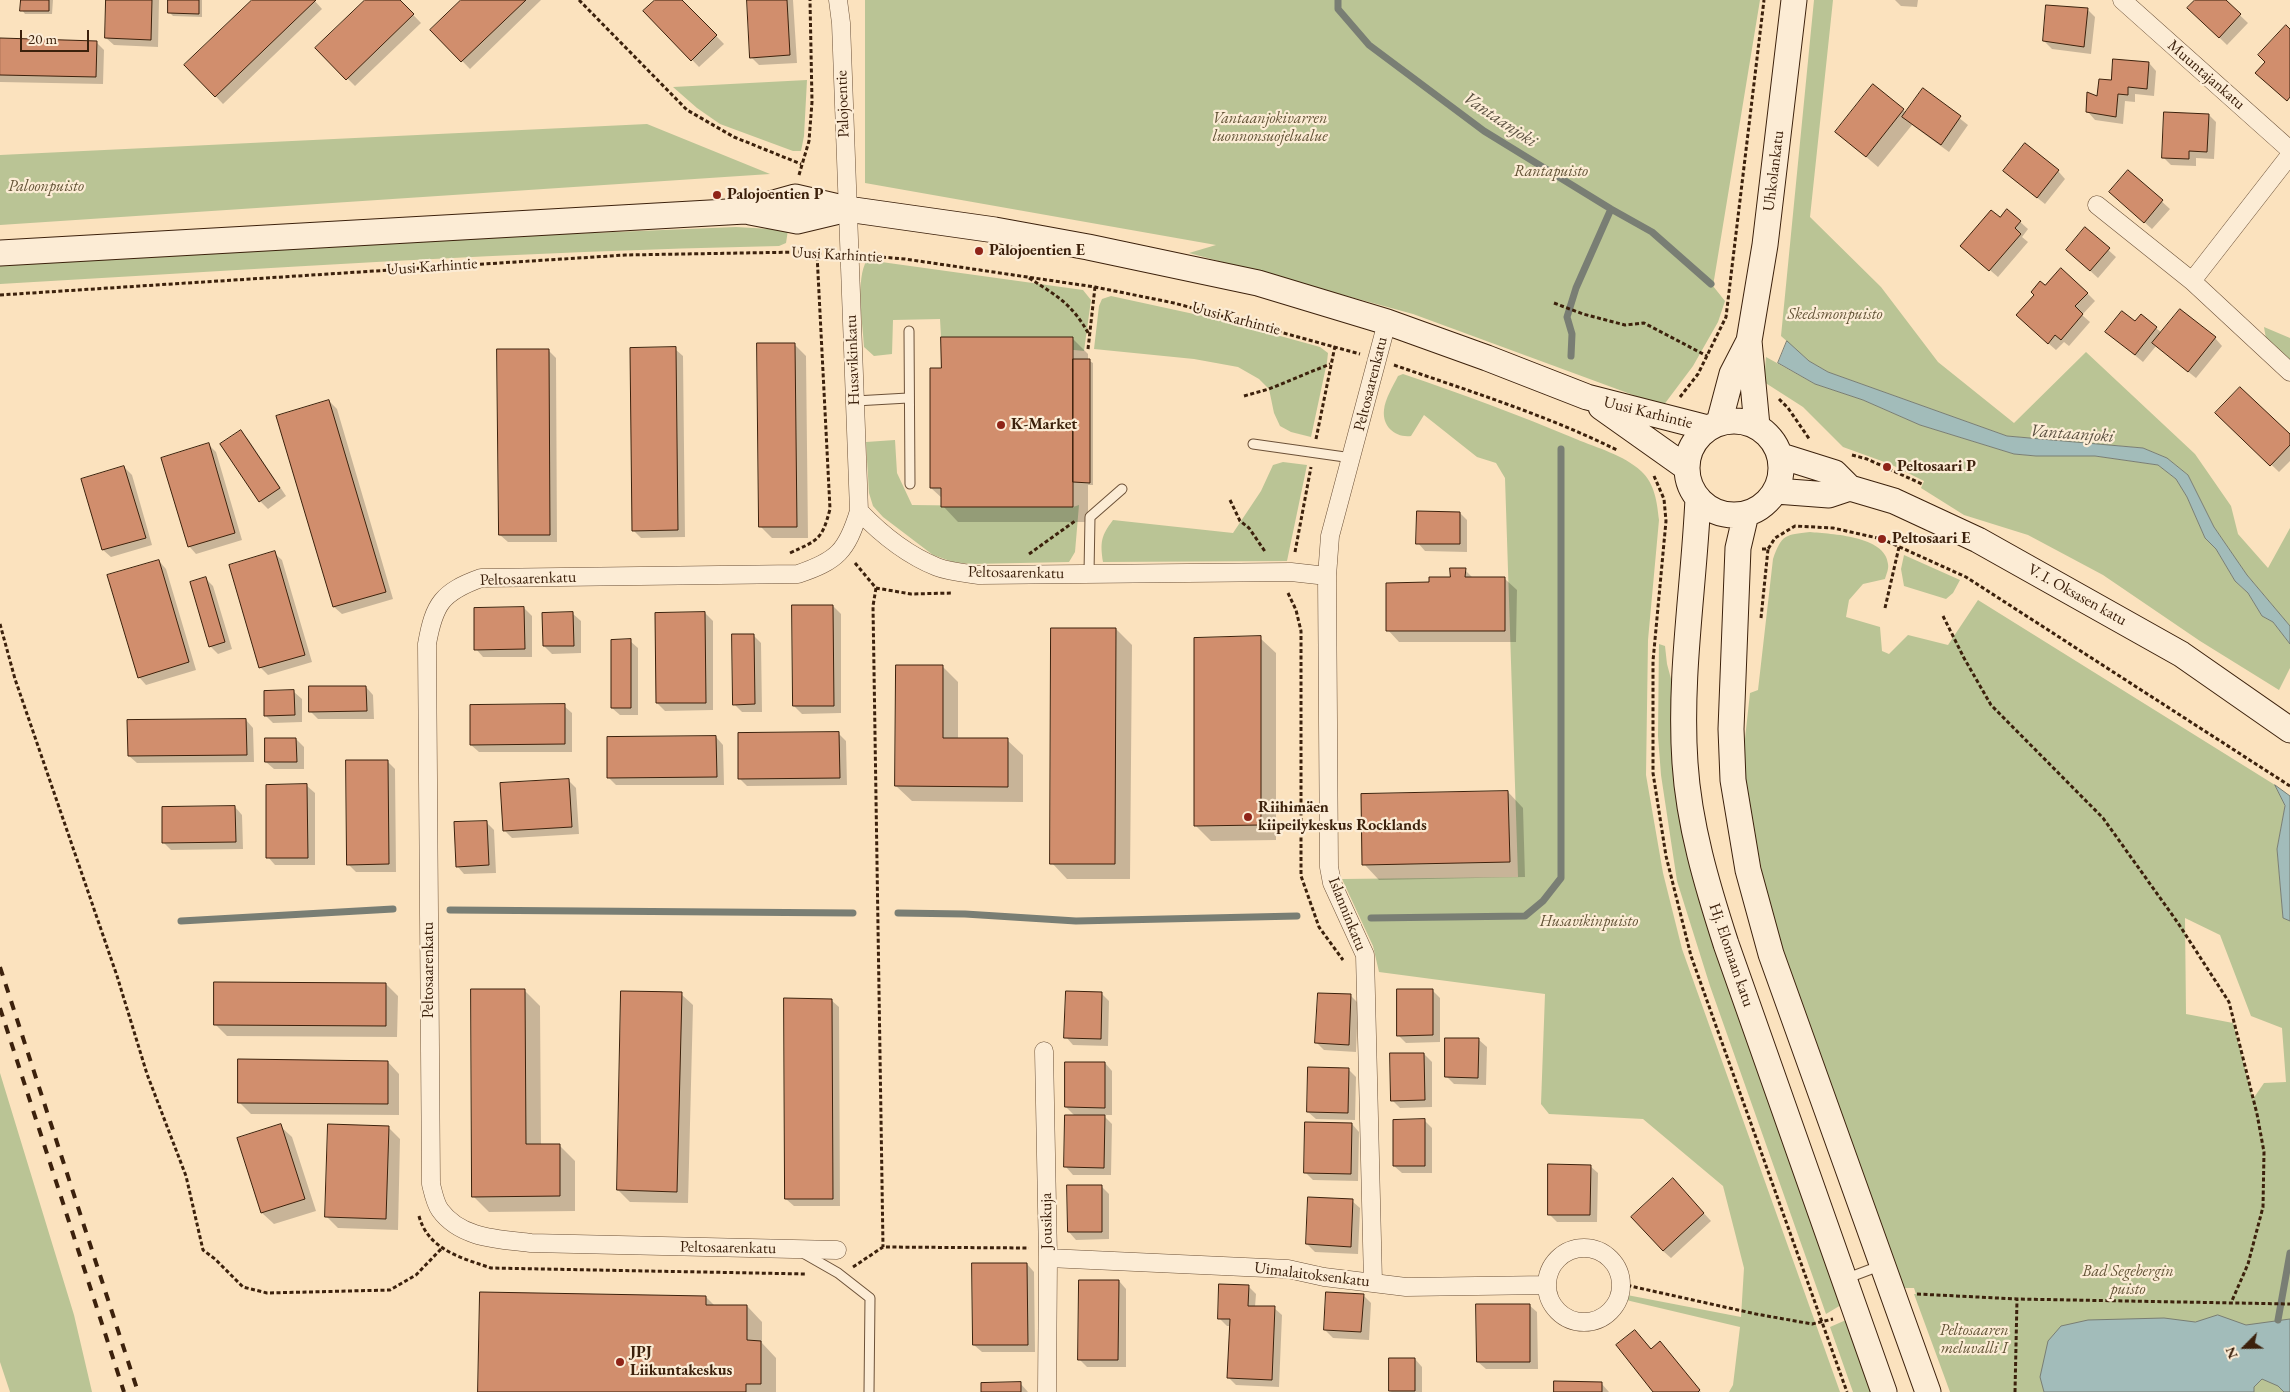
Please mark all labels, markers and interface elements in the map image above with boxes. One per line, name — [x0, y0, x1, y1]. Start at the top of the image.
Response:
scale bar — [22, 20, 91, 52]
text: 20 m — [28, 29, 57, 48]
street label: Muuntajankatu — [2163, 36, 2249, 114]
street label: Palojoentie — [832, 70, 854, 138]
water label: Vantaanjoki — [1459, 88, 1541, 152]
park label: Vantaanjokivarren luonnonsuojelualue — [1212, 109, 1328, 147]
street label: Uhkolankatu — [1760, 130, 1788, 212]
park label: Rantapuisto — [1514, 162, 1588, 182]
park label: Paloonpuisto — [8, 177, 84, 197]
place label: Palojoentien P — [727, 185, 823, 205]
marker: Palojoentien P — [711, 189, 723, 201]
place label: Palojoentien E — [989, 241, 1085, 261]
street label: Uusi Karhintie — [791, 243, 883, 267]
marker: Palojoentien E — [973, 245, 985, 257]
street label: Uusi Karhintie — [386, 254, 478, 280]
street label: Uusi Karhintie — [1190, 298, 1282, 340]
park label: Skedsmonpuisto — [1787, 305, 1883, 325]
street label: Husavikinkatu — [842, 314, 864, 406]
street label: Peltosaarenkatu — [1350, 335, 1392, 433]
street label: Uusi Karhintie — [1602, 393, 1694, 433]
place label: K-Market — [1011, 415, 1077, 435]
marker: K-Market — [995, 419, 1007, 431]
water label: Vantaanjoki — [2029, 420, 2115, 448]
place label: Peltosaari P — [1897, 457, 1976, 477]
marker: Peltosaari P — [1881, 461, 1893, 473]
place label: Peltosaari E — [1892, 529, 1970, 549]
marker: Peltosaari E — [1876, 533, 1888, 545]
street label: V. I. Oksasen katu — [2024, 560, 2130, 630]
street label: Peltosaarenkatu — [968, 563, 1064, 583]
street label: Peltosaarenkatu — [480, 568, 576, 590]
place label: Riihimäen kiipeilykeskus Rocklands — [1258, 798, 1427, 836]
marker: Riihimäen kiipeilykeskus Rocklands — [1242, 811, 1254, 823]
street label: Islanninkatu — [1324, 875, 1370, 953]
street label: Hj. Elomaan katu — [1704, 901, 1758, 1009]
park label: Husavikinpuisto — [1540, 912, 1638, 932]
street label: Peltosaarenkatu — [419, 922, 439, 1018]
street label: Jousikuja — [1037, 1192, 1057, 1250]
street label: Peltosaarenkatu — [680, 1238, 776, 1258]
street label: Uimalaitoksenkatu — [1253, 1258, 1371, 1292]
park label: Bad Segebergin puisto — [2082, 1262, 2174, 1300]
park label: Peltosaaren meluvalli I — [1939, 1321, 2009, 1359]
north arrow — [2220, 1322, 2270, 1372]
place label: JPJ Liikuntakeskus — [630, 1343, 732, 1381]
text: N — [2221, 1344, 2242, 1362]
marker: JPJ Liikuntakeskus — [614, 1356, 626, 1368]

